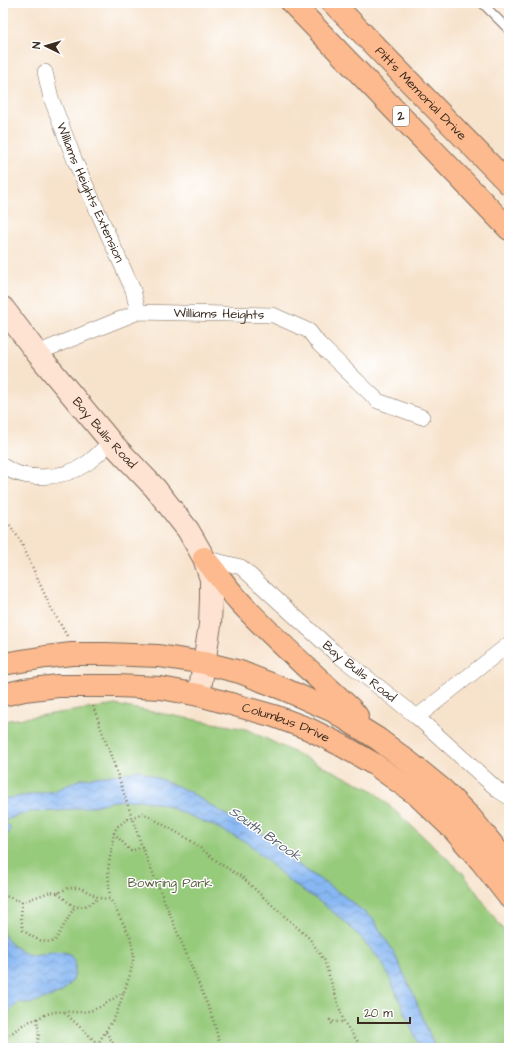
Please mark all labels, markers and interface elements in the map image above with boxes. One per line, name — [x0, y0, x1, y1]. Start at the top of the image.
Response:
north arrow — [26, 26, 66, 66]
text: N — [29, 41, 44, 49]
street label: Pitt's Memorial Drive — [371, 42, 471, 144]
road number: 2 — [393, 106, 409, 126]
street label: Williams Heights Extension — [52, 120, 129, 266]
street label: Williams Heights — [173, 304, 265, 324]
street label: Bay Bulls Road — [68, 393, 141, 473]
street label: Bay Bulls Road — [318, 637, 400, 707]
street label: Columbus Drive — [240, 699, 333, 747]
water label: South Brook — [225, 802, 306, 867]
park label: Bowring Park — [128, 874, 212, 893]
scale bar — [358, 999, 410, 1025]
text: 20 m — [364, 1005, 393, 1022]

